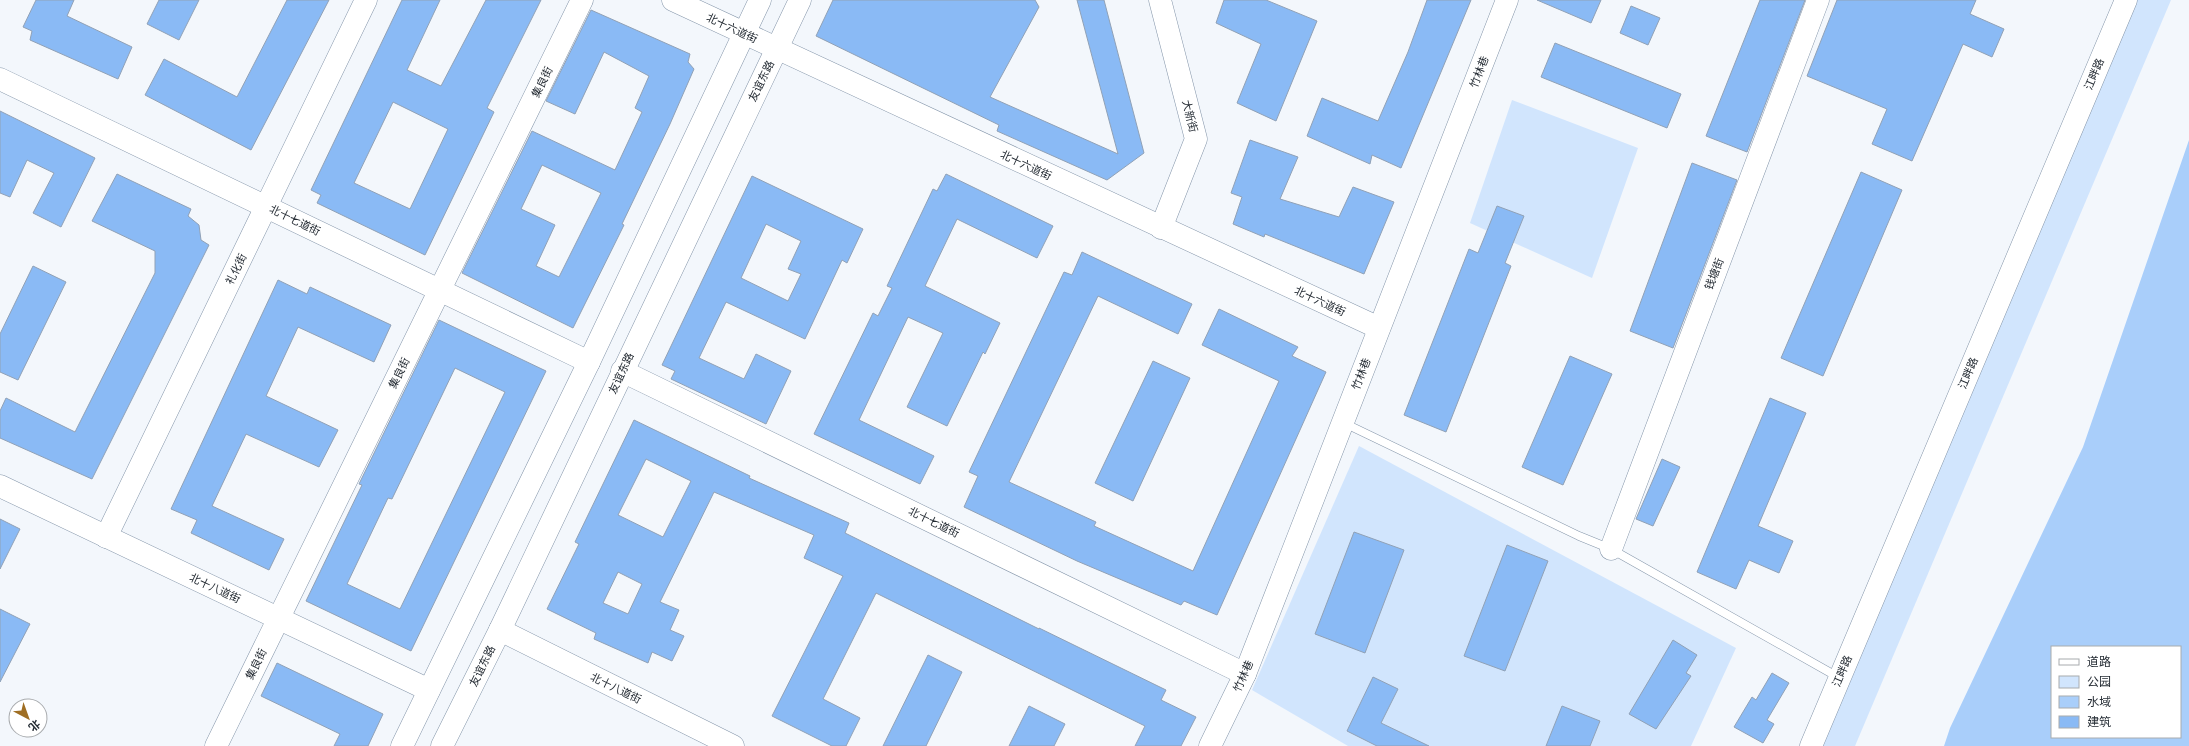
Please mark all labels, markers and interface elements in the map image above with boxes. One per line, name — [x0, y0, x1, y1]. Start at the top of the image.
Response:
street label: 北十六道街 — [704, 10, 760, 46]
street label: 竹林巷 — [1467, 54, 1491, 90]
street label: 江畔路 — [2081, 56, 2107, 92]
street label: 友谊东路 — [745, 58, 777, 104]
street label: 集良街 — [528, 64, 556, 100]
street label: 大新街 — [1179, 98, 1201, 134]
street label: 北十六道街 — [998, 147, 1054, 183]
street label: 北十七道街 — [267, 202, 323, 238]
street label: 礼化街 — [222, 251, 250, 287]
street label: 钱塘街 — [1702, 256, 1726, 292]
street label: 北十六道街 — [1292, 283, 1348, 319]
street label: 友谊东路 — [605, 350, 637, 396]
street label: 集良街 — [385, 355, 413, 391]
street label: 江畔路 — [1955, 355, 1981, 391]
street label: 竹林巷 — [1349, 356, 1373, 392]
street label: 北十七道街 — [906, 504, 962, 540]
street label: 北十八道街 — [187, 570, 243, 606]
street label: 友谊东路 — [466, 643, 498, 689]
street label: 集良街 — [242, 646, 270, 682]
legend — [2051, 646, 2181, 738]
street label: 江畔路 — [1829, 653, 1855, 689]
text: 道路 — [2087, 654, 2111, 670]
street label: 竹林巷 — [1230, 658, 1256, 694]
street label: 北十八道街 — [588, 670, 644, 706]
text: 公园 — [2087, 674, 2111, 690]
text: 水域 — [2087, 694, 2111, 710]
north arrow — [8, 698, 48, 738]
text: 建筑 — [2087, 714, 2111, 730]
text: 北 — [26, 717, 43, 734]

